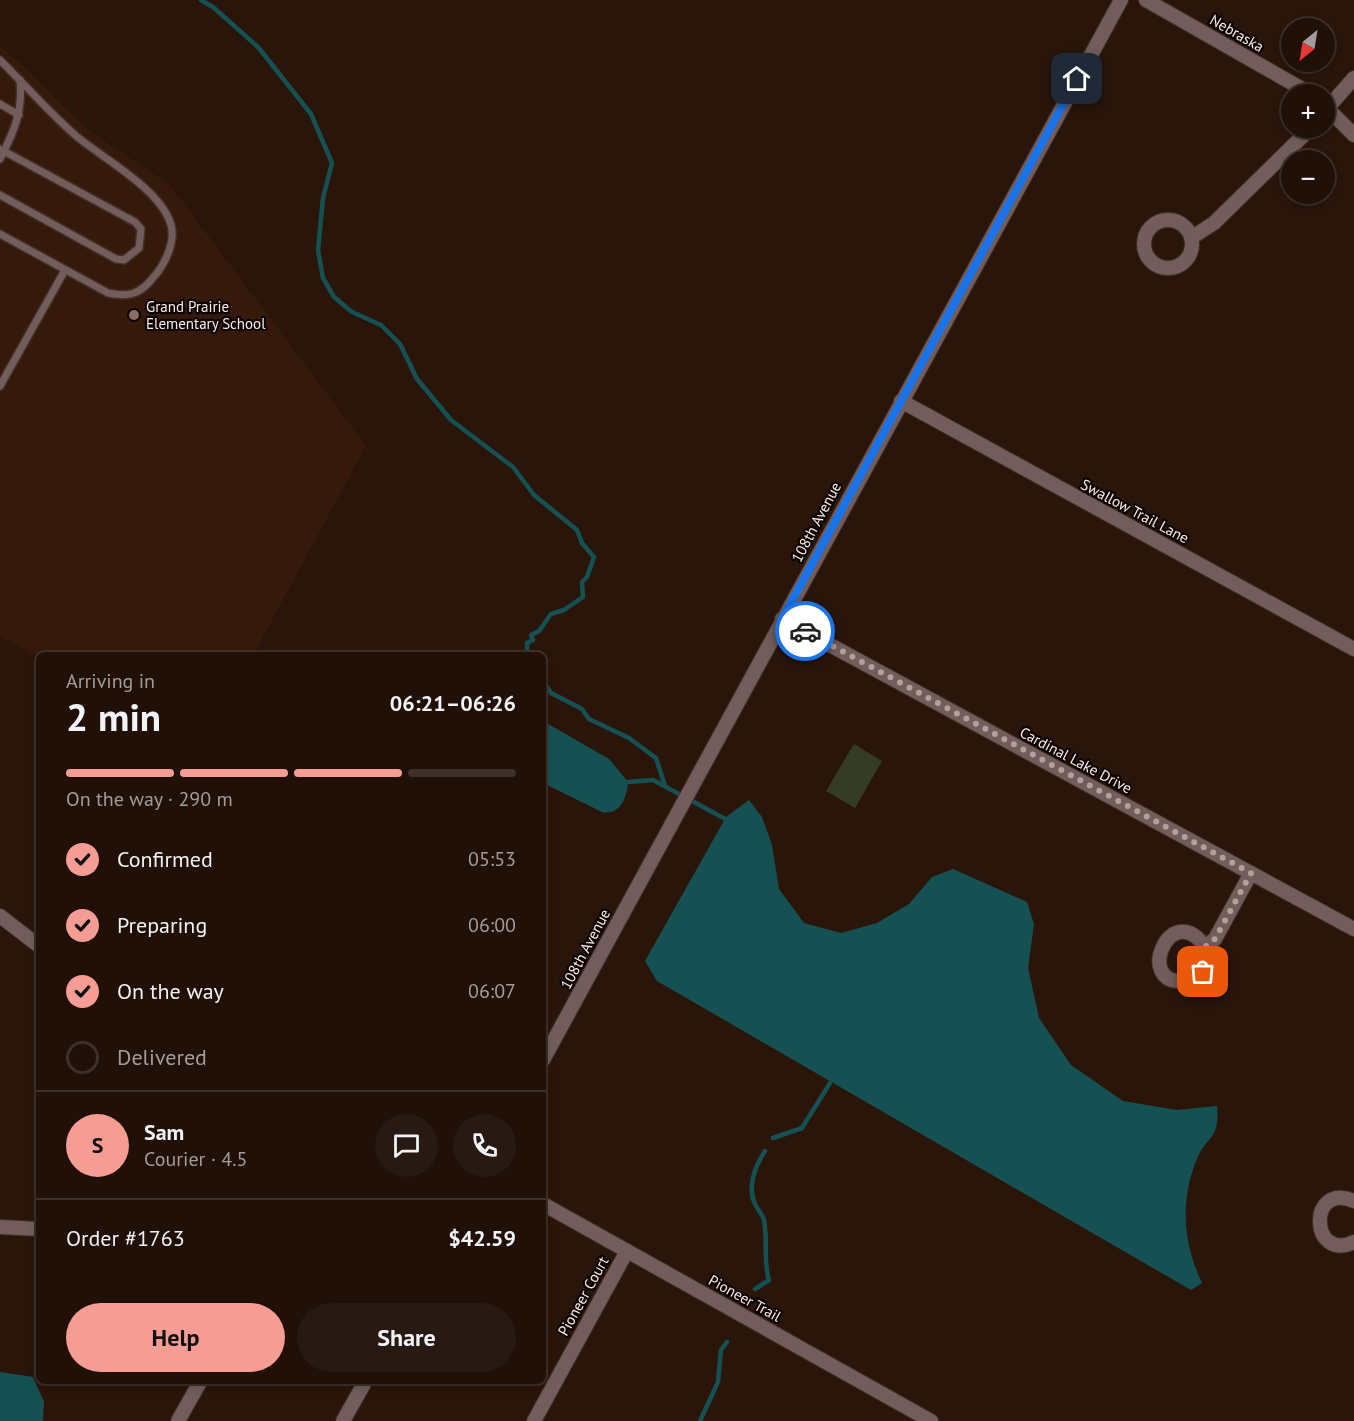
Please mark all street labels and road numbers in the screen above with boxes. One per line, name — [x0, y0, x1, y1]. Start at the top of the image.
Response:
street label: Nebraska — [1207, 10, 1267, 56]
street label: Swallow Trail Lane — [1078, 475, 1192, 547]
street label: 108th Avenue — [787, 479, 845, 565]
street label: Cardinal Lake Drive — [1017, 722, 1135, 798]
street label: 108th Avenue — [556, 906, 614, 992]
street label: Pioneer Court — [553, 1253, 613, 1339]
street label: Pioneer Trail — [705, 1270, 785, 1326]

